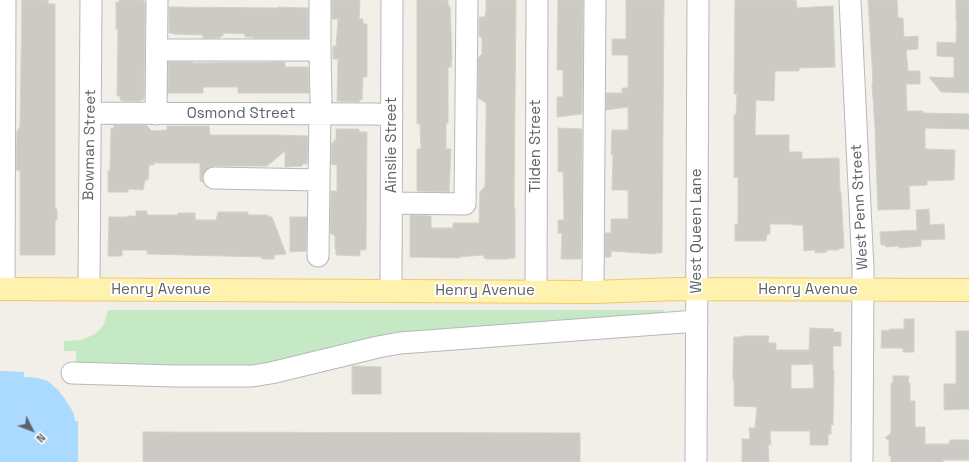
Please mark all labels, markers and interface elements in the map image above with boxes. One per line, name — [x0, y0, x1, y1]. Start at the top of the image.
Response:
street label: Bowman Street — [80, 89, 100, 201]
street label: Ainslie Street — [383, 97, 401, 193]
street label: Tilden Street — [527, 99, 545, 193]
street label: Osmond Street — [187, 105, 295, 123]
street label: West Penn Street — [848, 144, 872, 270]
street label: West Queen Lane — [688, 168, 706, 294]
street label: Henry Avenue — [111, 281, 211, 299]
street label: Henry Avenue — [758, 281, 858, 299]
street label: Henry Avenue — [435, 282, 535, 300]
north arrow — [12, 410, 52, 450]
text: N — [33, 431, 49, 445]

